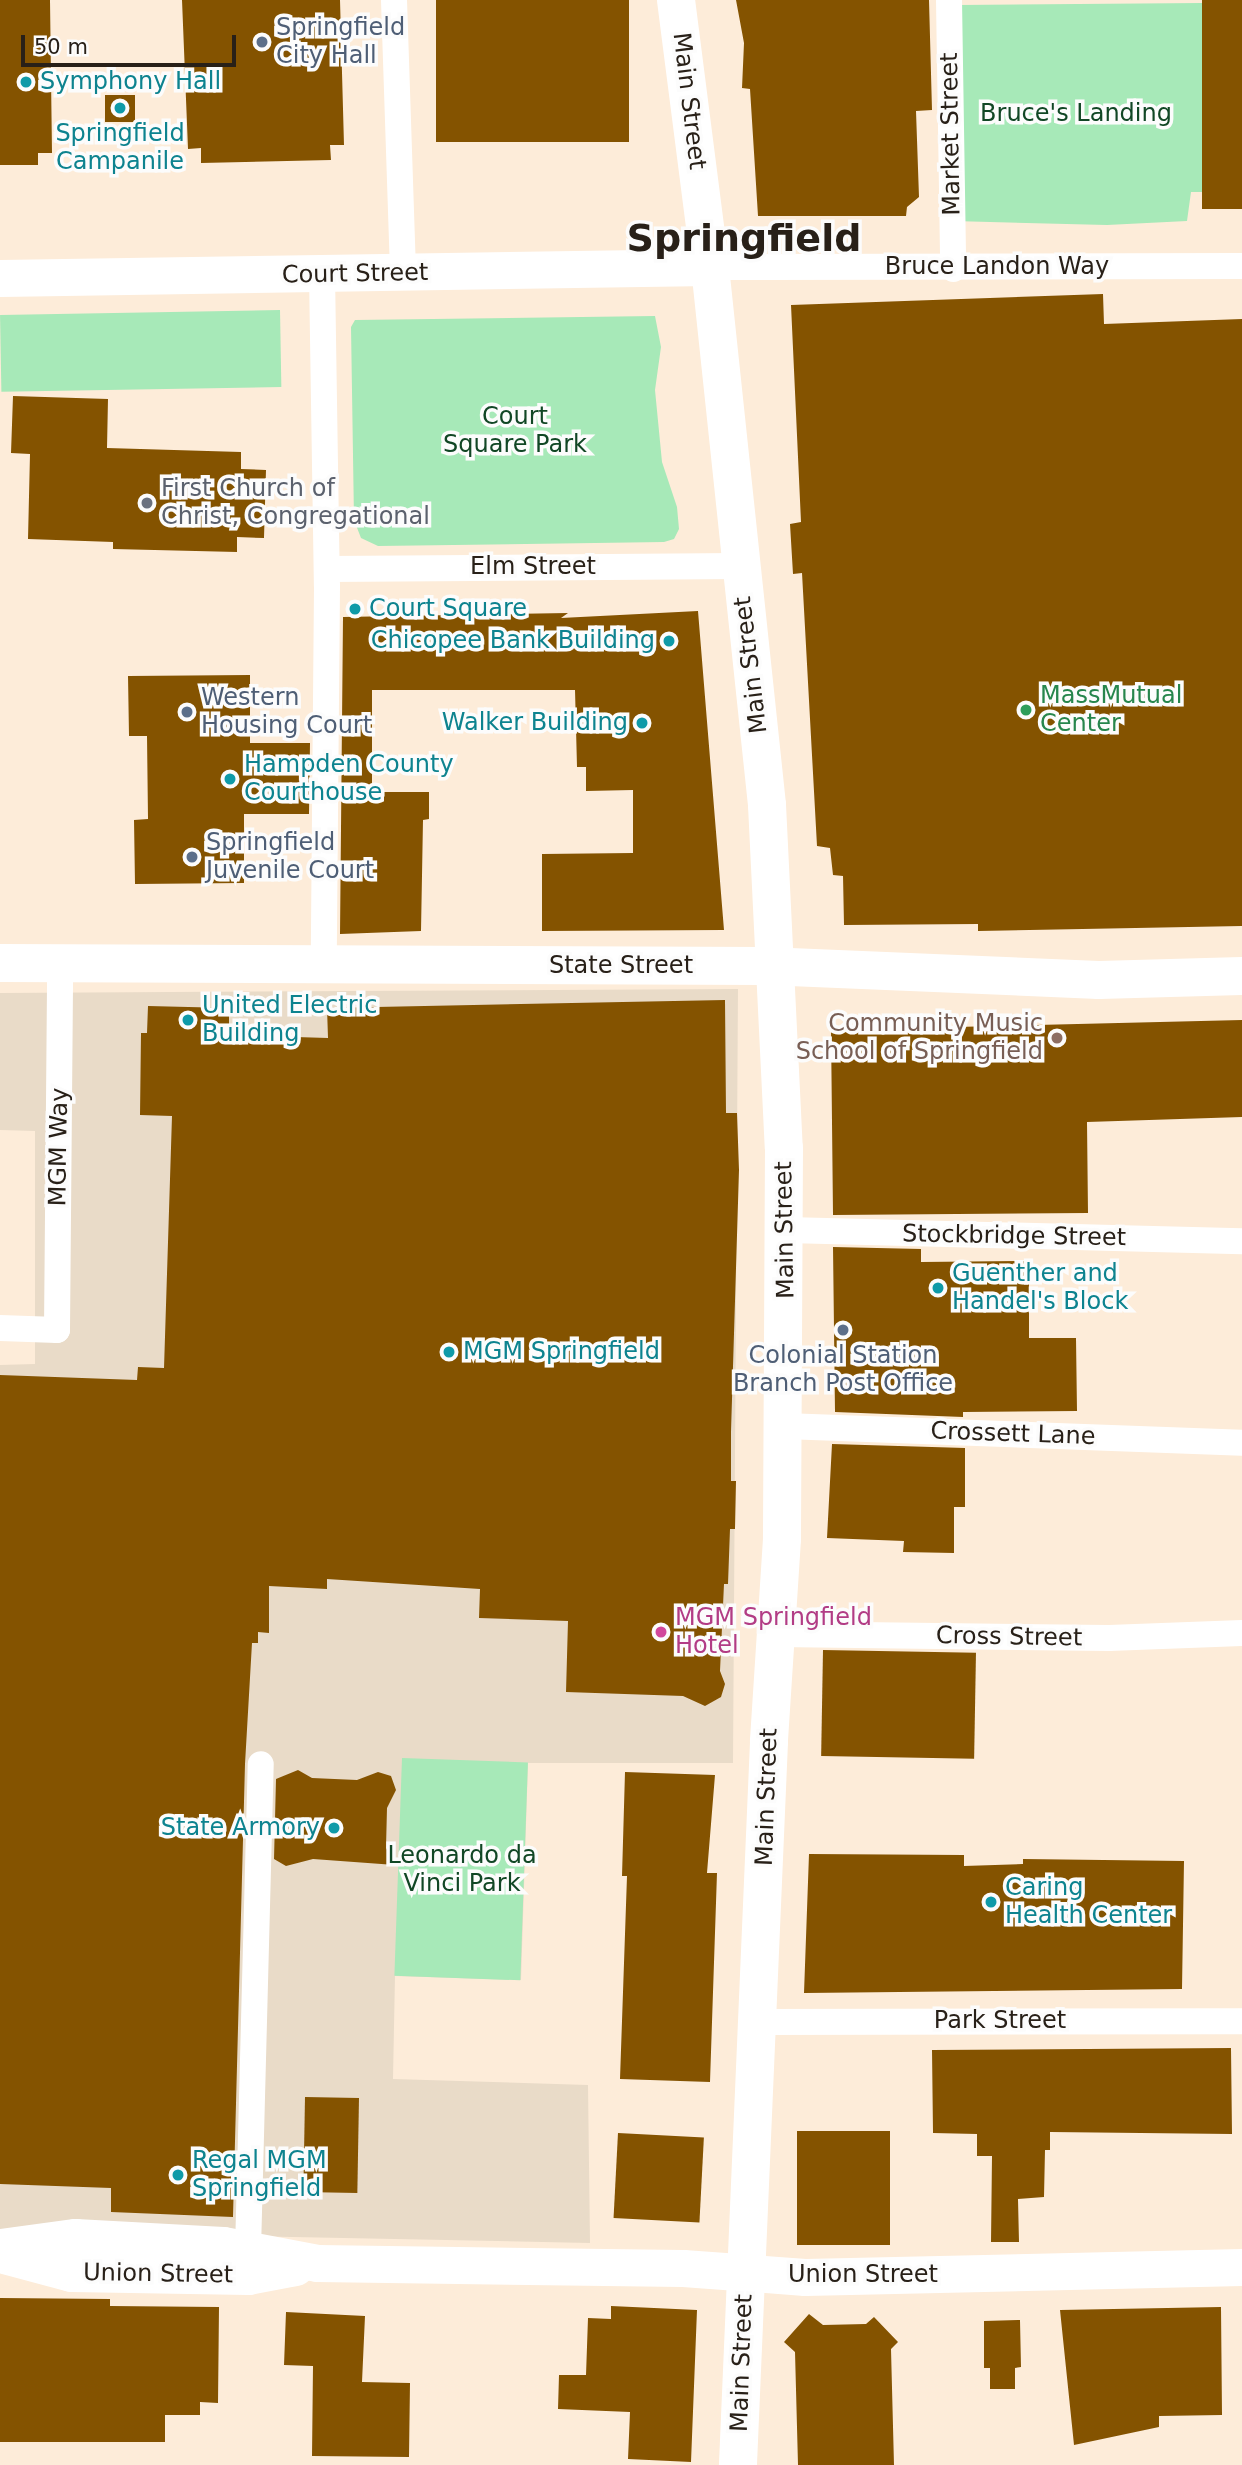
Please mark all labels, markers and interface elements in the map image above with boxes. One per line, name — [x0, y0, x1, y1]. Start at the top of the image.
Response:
place label: Springfield City Hall — [276, 14, 405, 70]
scale bar — [24, 21, 240, 65]
street label: Main Street — [666, 31, 712, 171]
marker: Springfield City Hall — [254, 34, 270, 50]
text: 50 m — [34, 35, 88, 59]
street label: Market Street — [935, 52, 967, 216]
place label: Symphony Hall — [40, 68, 221, 96]
marker: Symphony Hall — [18, 74, 34, 90]
marker: Springfield Campanile — [112, 100, 128, 116]
park label: Bruce's Landing — [980, 100, 1172, 128]
place label: Springfield Campanile — [55, 120, 185, 176]
district label: Springfield — [627, 216, 861, 262]
street label: Bruce Landon Way — [885, 253, 1109, 281]
street label: Court Street — [282, 258, 428, 290]
park label: Court Square Park — [443, 403, 587, 459]
place label: First Church of Christ, Congregational — [161, 475, 430, 531]
marker: First Church of Christ, Congregational — [139, 495, 155, 511]
street label: Elm Street — [470, 553, 596, 581]
place label: Court Square — [369, 595, 527, 623]
street label: Main Street — [728, 595, 774, 735]
marker: Court Square — [347, 601, 363, 617]
place label: Chicopee Bank Building — [371, 627, 655, 655]
marker: Chicopee Bank Building — [661, 633, 677, 649]
place label: MassMutual Center — [1040, 682, 1182, 738]
place label: Western Housing Court — [201, 684, 372, 740]
marker: MassMutual Center — [1018, 702, 1034, 718]
marker: Western Housing Court — [179, 704, 195, 720]
place label: Walker Building — [442, 709, 628, 737]
marker: Walker Building — [634, 715, 650, 731]
place label: Hampden County Courthouse — [244, 751, 454, 807]
marker: Hampden County Courthouse — [222, 771, 238, 787]
place label: Springfield Juvenile Court — [206, 829, 374, 885]
marker: Springfield Juvenile Court — [184, 849, 200, 865]
street label: State Street — [549, 952, 693, 980]
place label: United Electric Building — [202, 992, 377, 1048]
place label: Community Music School of Springfield — [796, 1010, 1043, 1066]
marker: United Electric Building — [180, 1012, 196, 1028]
marker: Community Music School of Springfield — [1049, 1030, 1065, 1046]
street label: MGM Way — [44, 1087, 74, 1207]
street label: Main Street — [769, 1161, 801, 1299]
street label: Stockbridge Street — [902, 1220, 1126, 1252]
place label: Guenther and Handel's Block — [952, 1260, 1128, 1316]
marker: Guenther and Handel's Block — [930, 1280, 946, 1296]
marker: Colonial Station Branch Post Office — [835, 1322, 851, 1338]
place label: MGM Springfield — [463, 1338, 660, 1366]
place label: Colonial Station Branch Post Office — [733, 1342, 953, 1398]
marker: MGM Springfield — [441, 1344, 457, 1360]
street label: Crossett Lane — [930, 1417, 1096, 1451]
place label: MGM Springfield Hotel — [675, 1604, 872, 1660]
street label: Cross Street — [936, 1621, 1082, 1653]
marker: MGM Springfield Hotel — [653, 1624, 669, 1640]
street label: Main Street — [750, 1728, 784, 1866]
place label: State Armory — [161, 1814, 320, 1842]
marker: State Armory — [326, 1820, 342, 1836]
park label: Leonardo da Vinci Park — [387, 1842, 537, 1898]
place label: Caring Health Center — [1005, 1874, 1172, 1930]
marker: Caring Health Center — [983, 1894, 999, 1910]
street label: Park Street — [934, 2007, 1066, 2035]
place label: Regal MGM Springfield — [192, 2147, 327, 2203]
marker: Regal MGM Springfield — [170, 2167, 186, 2183]
street label: Union Street — [83, 2258, 233, 2290]
street label: Union Street — [788, 2261, 938, 2289]
street label: Main Street — [725, 2294, 759, 2432]

